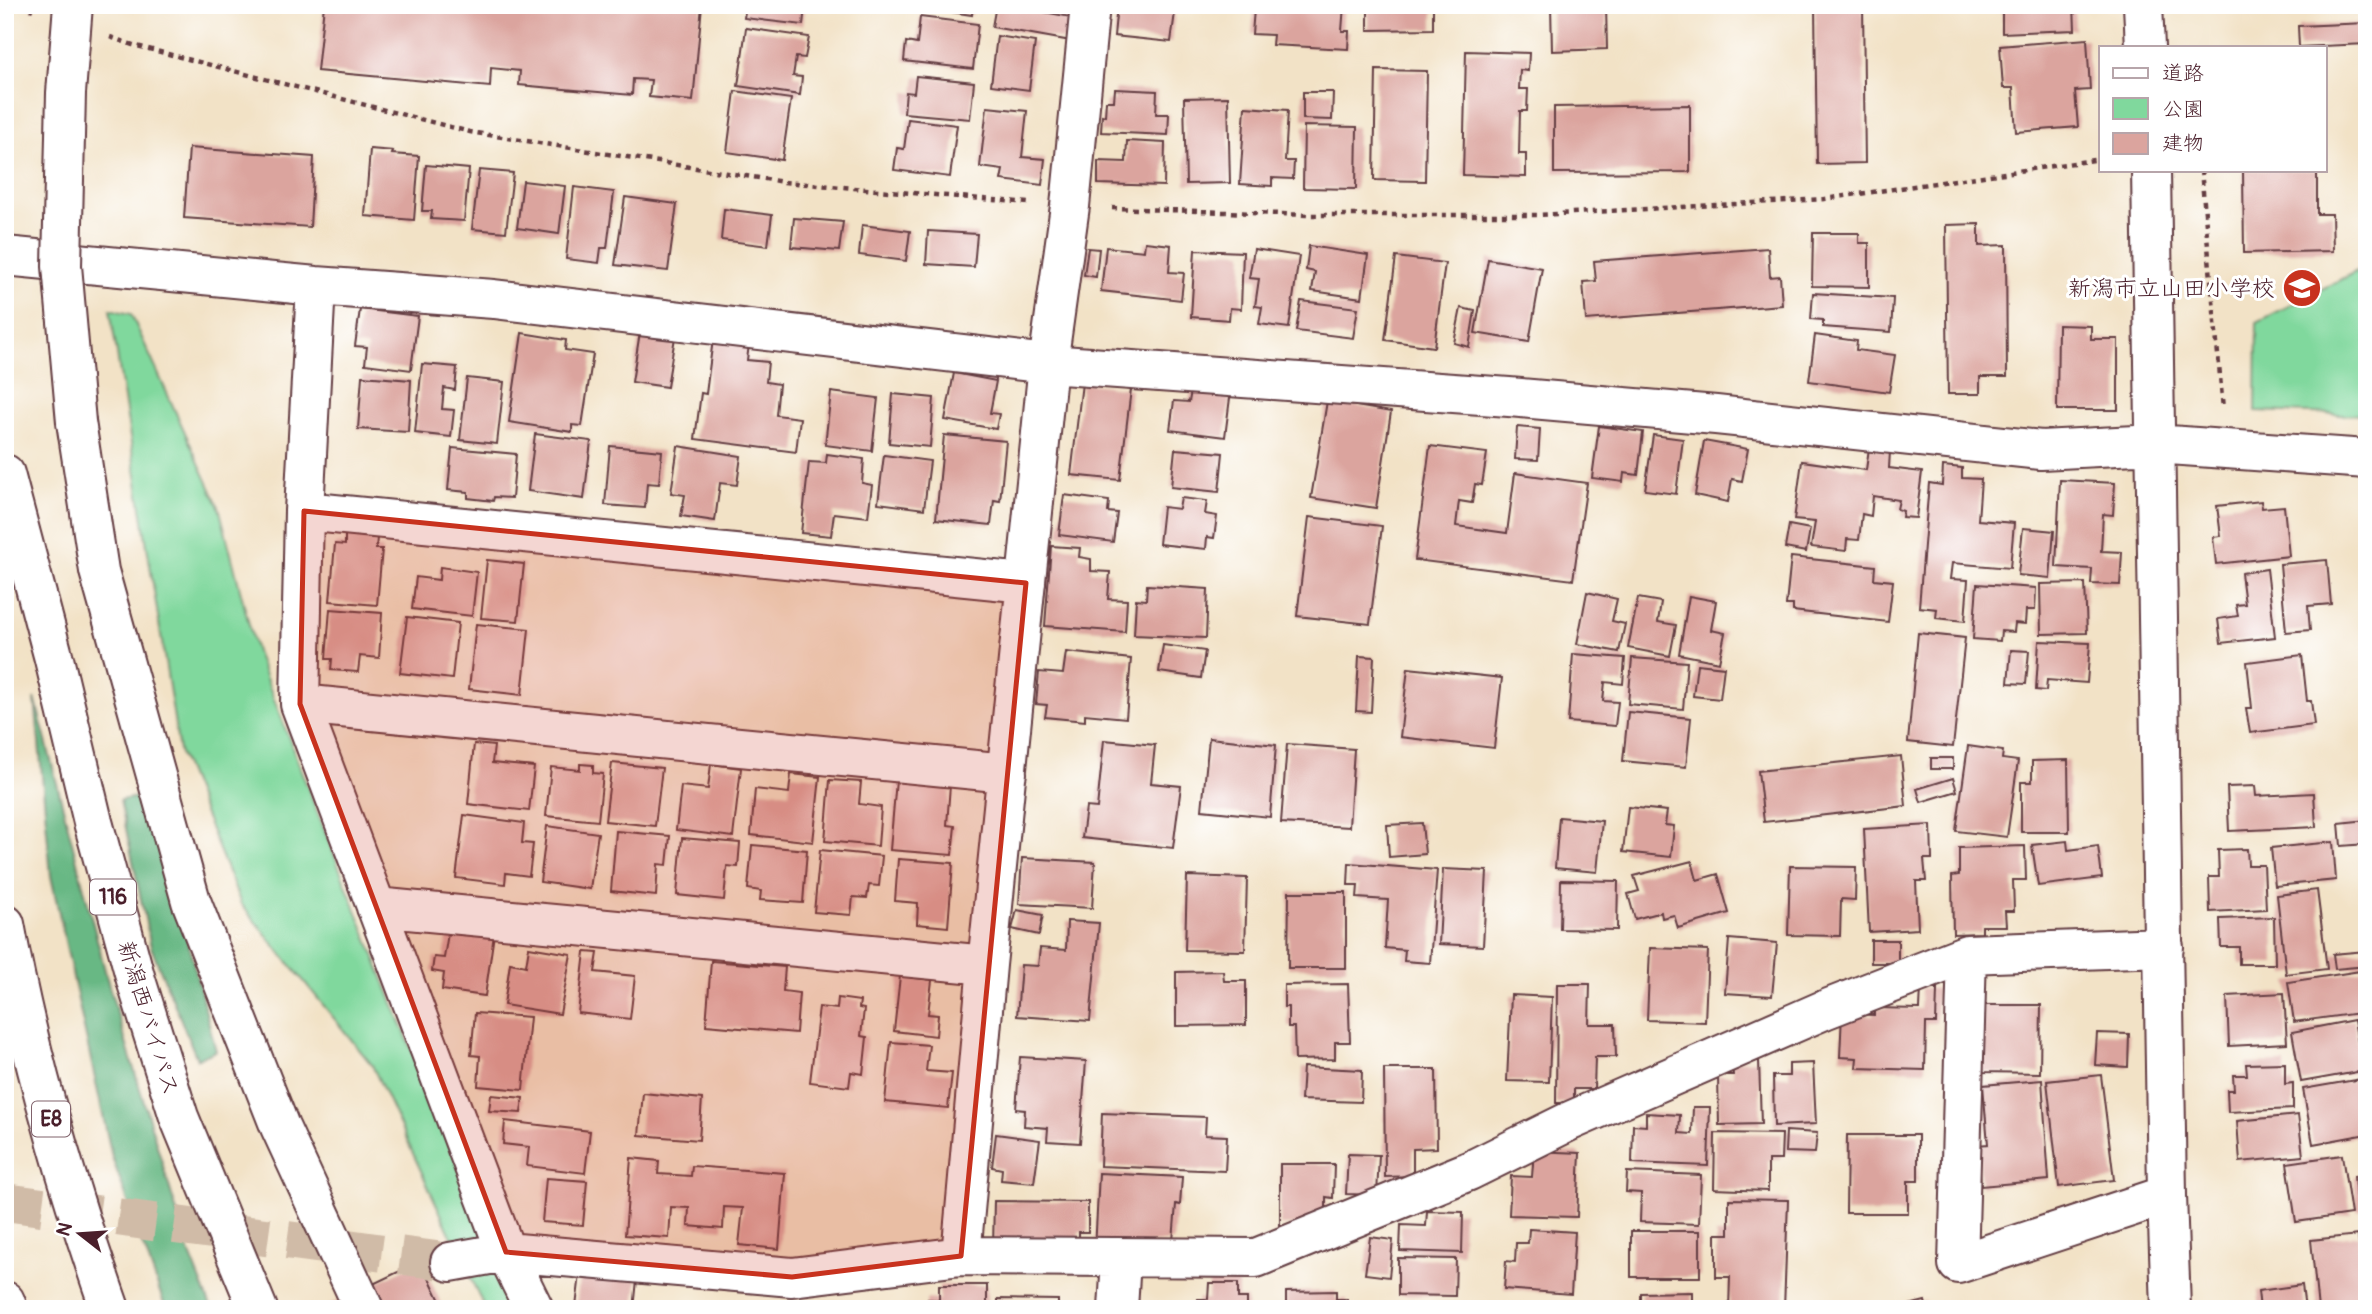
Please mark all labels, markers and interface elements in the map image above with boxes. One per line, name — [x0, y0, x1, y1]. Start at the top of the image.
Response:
legend — [2099, 46, 2326, 172]
text: 道路 — [2162, 60, 2204, 87]
text: 公園 — [2162, 96, 2204, 123]
text: 建物 — [2162, 130, 2204, 157]
school or university icon: 新潟市立山田小学校 — [2281, 267, 2323, 309]
place label: 新潟市立山田小学校 — [2068, 274, 2275, 303]
road number: 116 — [90, 880, 136, 914]
street label: 新潟西バイパス — [111, 937, 186, 1099]
road number: E8 — [32, 1102, 70, 1136]
north arrow — [46, 1198, 116, 1268]
text: N — [51, 1220, 78, 1239]

